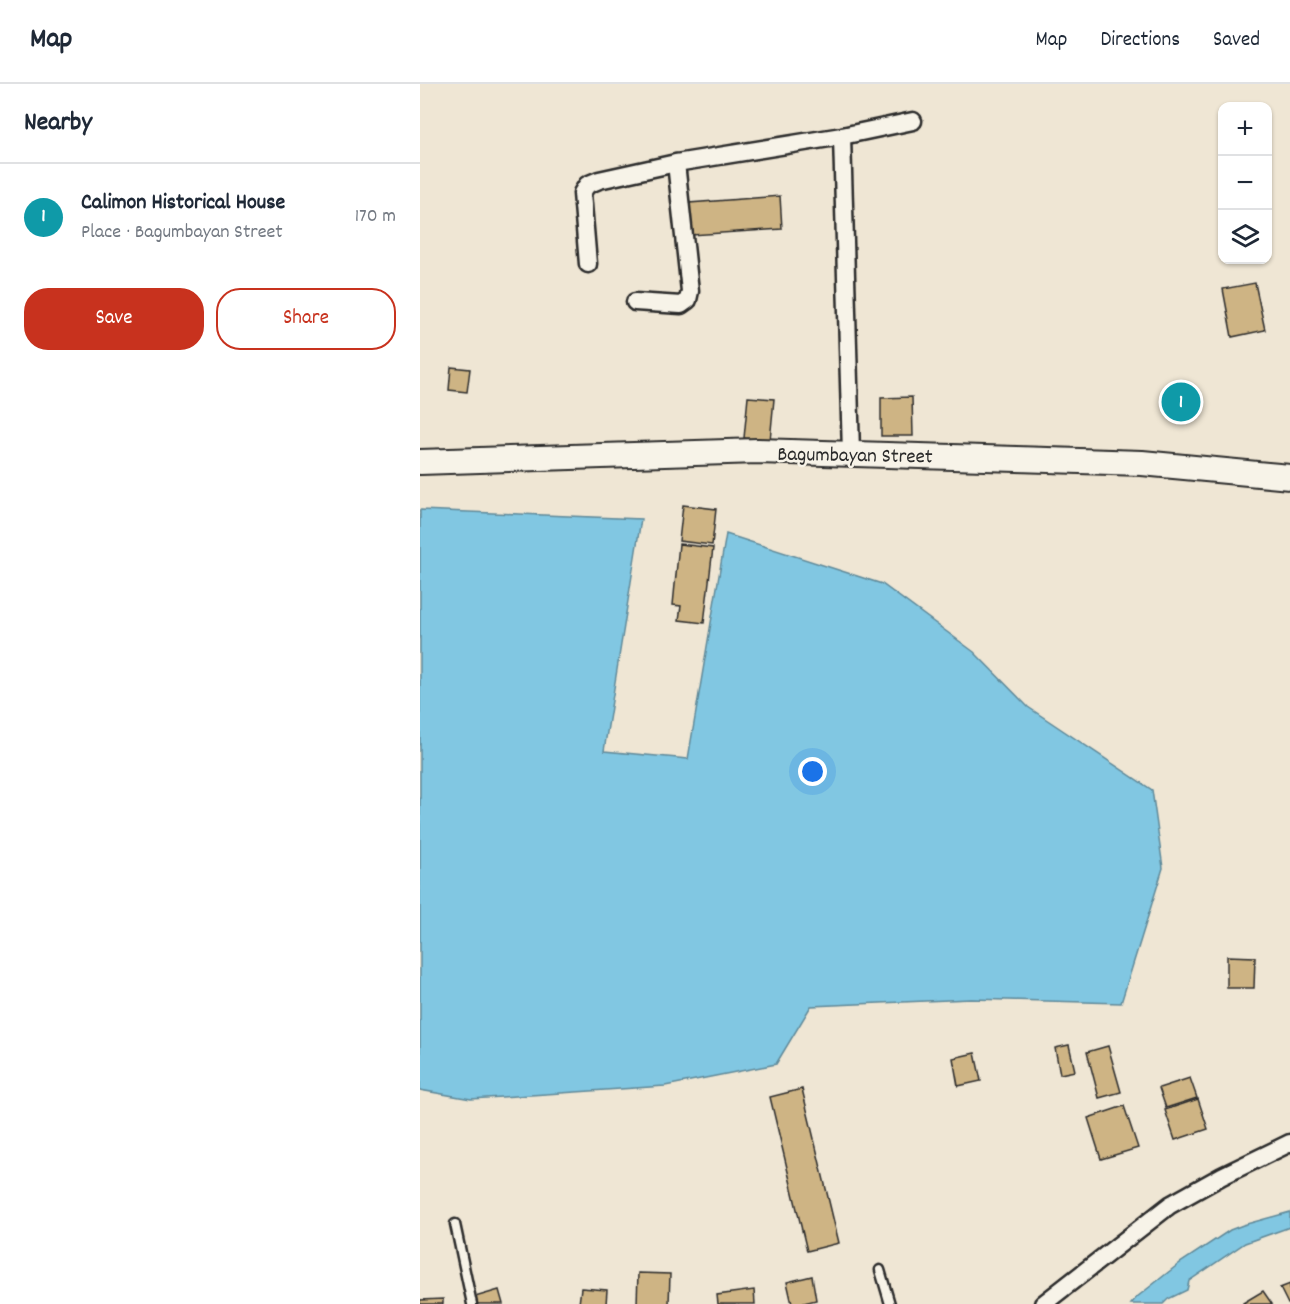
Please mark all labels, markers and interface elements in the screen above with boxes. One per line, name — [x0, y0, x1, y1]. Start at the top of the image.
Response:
text: Map — [30, 21, 72, 61]
text: Map — [1036, 26, 1067, 56]
text: Directions — [1100, 26, 1180, 56]
text: Saved — [1213, 26, 1260, 56]
map controls — [1218, 102, 1272, 264]
button: + — [1218, 102, 1272, 156]
text: Nearby — [24, 105, 92, 142]
button: − — [1218, 156, 1272, 210]
text: Calimon Historical House — [81, 188, 285, 219]
text: 1 — [41, 203, 46, 231]
text: 170 m — [355, 203, 396, 231]
button: layers — [1218, 210, 1272, 264]
text: Place · Bagumbayan Street — [81, 219, 283, 247]
button: Save — [24, 288, 204, 350]
button: Share — [216, 288, 396, 350]
pin: 1 — [1162, 380, 1200, 424]
street label: Bagumbayan Street — [777, 441, 933, 473]
your location — [798, 757, 827, 786]

